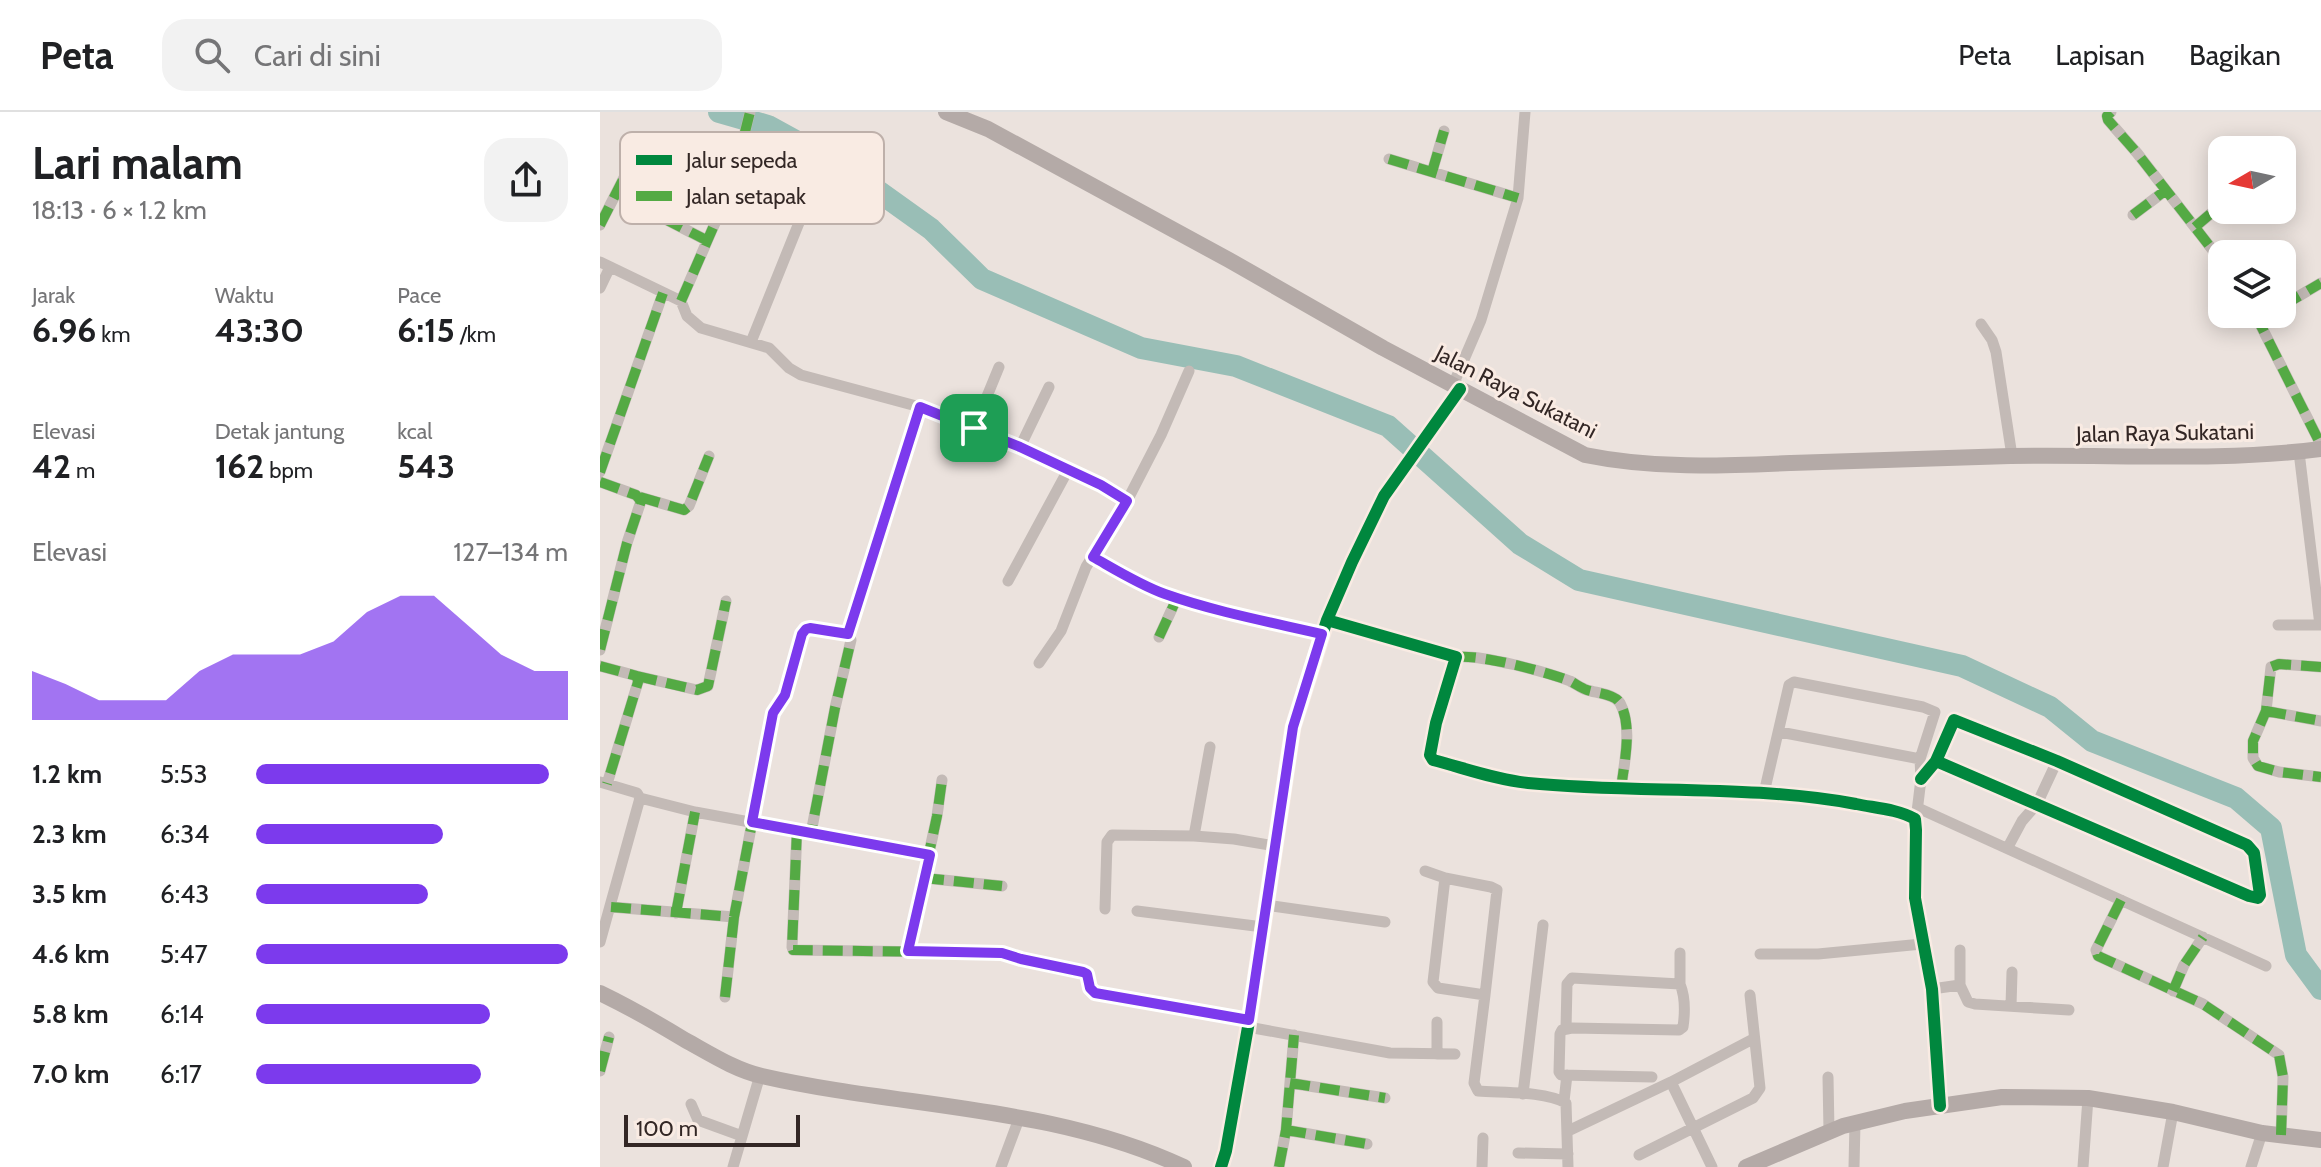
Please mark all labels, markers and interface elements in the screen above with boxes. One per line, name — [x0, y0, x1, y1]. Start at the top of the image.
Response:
search box — [162, 19, 722, 91]
text: Peta — [40, 32, 114, 79]
icon: search — [190, 33, 234, 77]
text: Cari di sini — [254, 37, 381, 74]
text: Peta — [1958, 38, 2011, 72]
text: Lapisan — [2055, 38, 2145, 72]
text: Bagikan — [2189, 38, 2281, 72]
legend — [620, 132, 884, 224]
north arrow — [2208, 136, 2296, 224]
map controls — [2208, 136, 2296, 328]
text: Lari malam — [32, 137, 243, 190]
button: share — [484, 138, 568, 222]
text: Jalur sepeda — [685, 147, 798, 174]
text: Jalan setapak — [685, 183, 806, 210]
text: 18:13 · 6 × 1.2 km — [32, 194, 207, 226]
button: layers — [2208, 240, 2296, 328]
text: Jarak — [32, 282, 75, 309]
text: Waktu — [215, 282, 274, 309]
text: Pace — [397, 282, 441, 309]
text: 6.96 — [32, 309, 96, 351]
text: 43:30 — [215, 309, 304, 351]
text: 6:15 — [397, 309, 455, 351]
text: km — [96, 321, 130, 348]
text: /km — [455, 321, 496, 348]
street label: Jalan Raya Sukatani — [1430, 339, 1601, 444]
pin — [940, 394, 1008, 462]
icon: arrive — [952, 406, 996, 450]
text: Elevasi — [32, 418, 95, 445]
text: Detak jantung — [215, 418, 344, 445]
text: kcal — [397, 418, 432, 445]
street label: Jalan Raya Sukatani — [2075, 418, 2254, 448]
text: 42 — [32, 445, 71, 487]
text: 162 — [215, 445, 264, 487]
text: 543 — [397, 445, 455, 487]
text: m — [71, 457, 95, 484]
text: bpm — [264, 457, 313, 484]
text: Elevasi — [32, 536, 107, 568]
text: 127–134 m — [453, 536, 568, 568]
text: 1.2 km — [32, 758, 102, 790]
text: 5:53 — [160, 758, 208, 790]
text: 2.3 km — [32, 818, 107, 850]
text: 6:34 — [160, 818, 209, 850]
text: 3.5 km — [32, 878, 107, 910]
text: 6:43 — [160, 878, 209, 910]
text: 4.6 km — [32, 938, 110, 970]
text: 5:47 — [160, 938, 208, 970]
text: 5.8 km — [32, 998, 109, 1030]
text: 6:14 — [160, 998, 204, 1030]
text: 7.0 km — [32, 1058, 109, 1090]
text: 6:17 — [160, 1058, 202, 1090]
scale bar — [624, 1111, 800, 1147]
text: 100 m — [636, 1115, 698, 1142]

